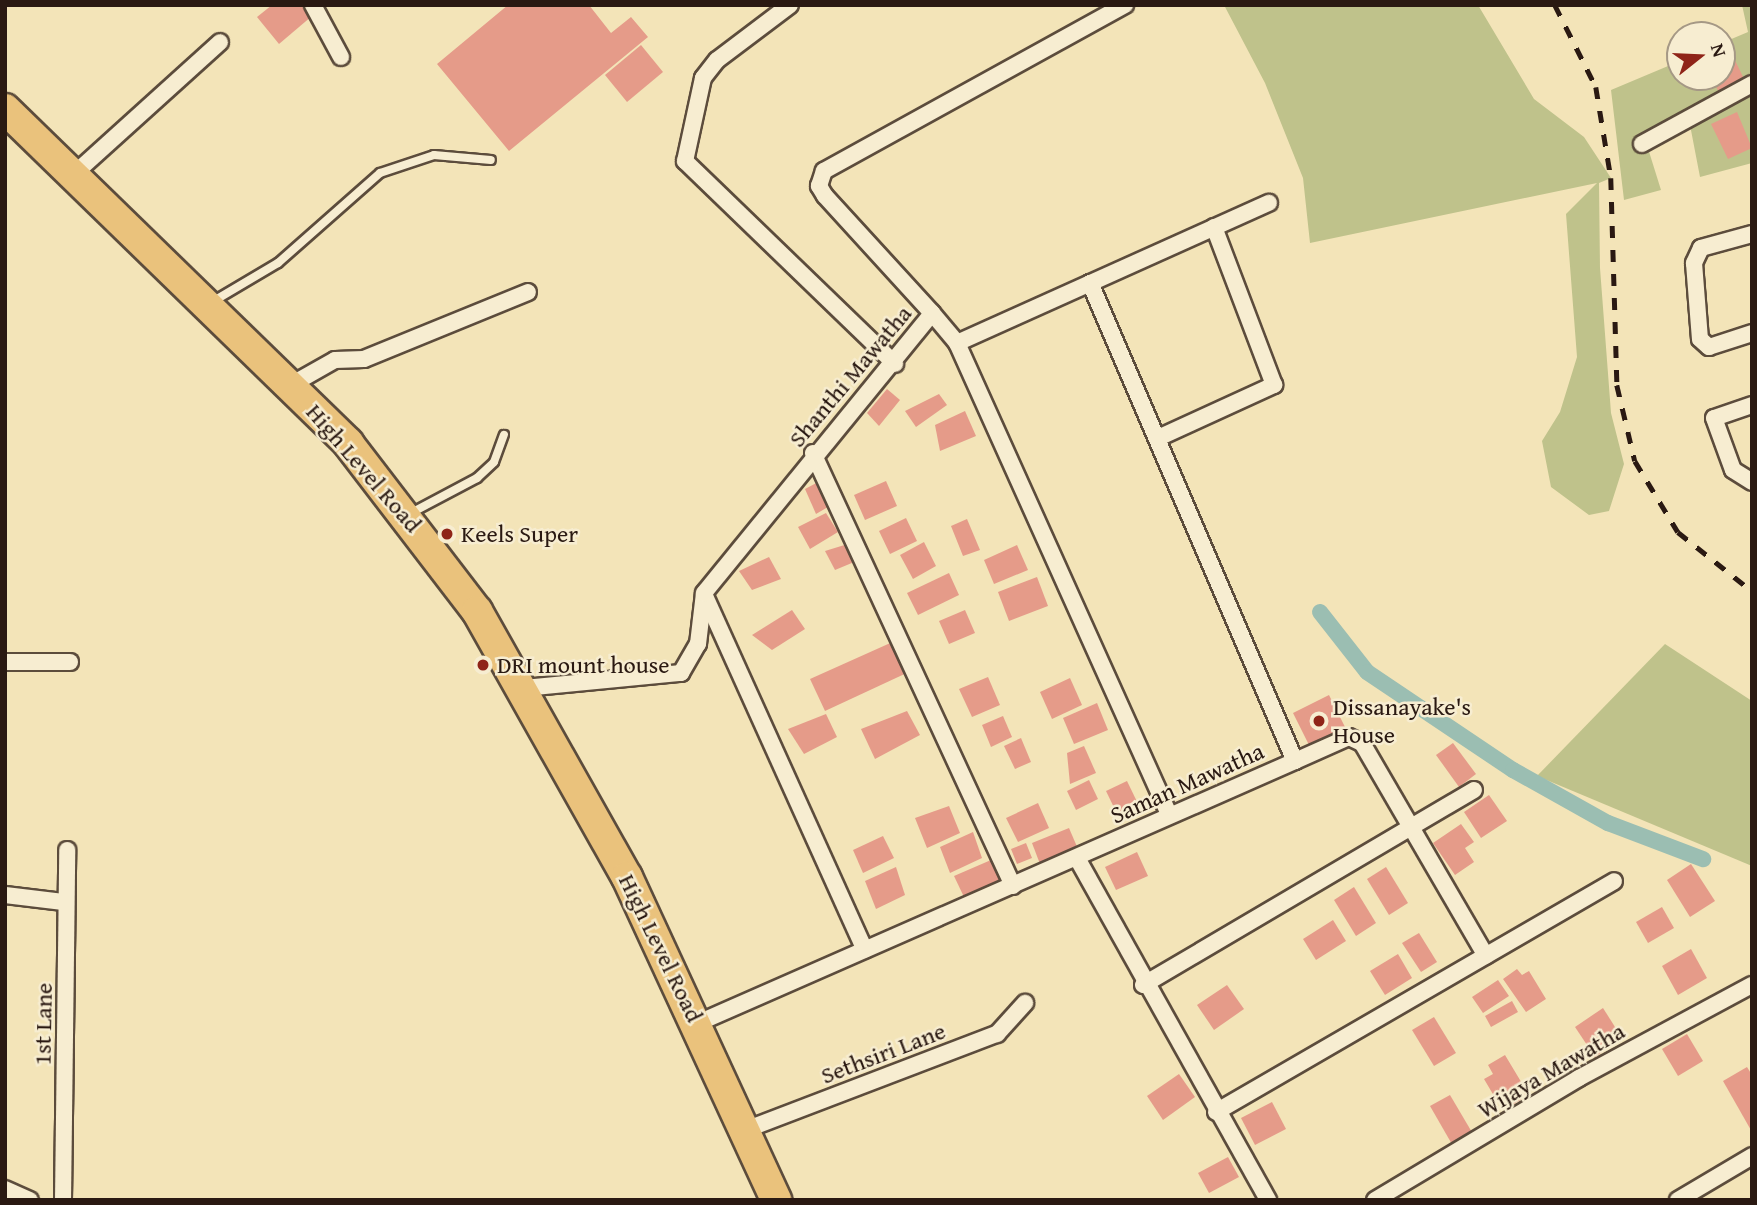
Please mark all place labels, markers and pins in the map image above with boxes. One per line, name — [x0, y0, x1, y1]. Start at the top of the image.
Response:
place label: Keels Super — [461, 520, 578, 548]
marker: Keels Super — [439, 526, 455, 542]
place label: DRI mount house — [497, 651, 670, 679]
marker: DRI mount house — [475, 657, 491, 673]
place label: Dissanayake's House — [1333, 693, 1471, 749]
marker: Dissanayake's House — [1311, 713, 1327, 729]

